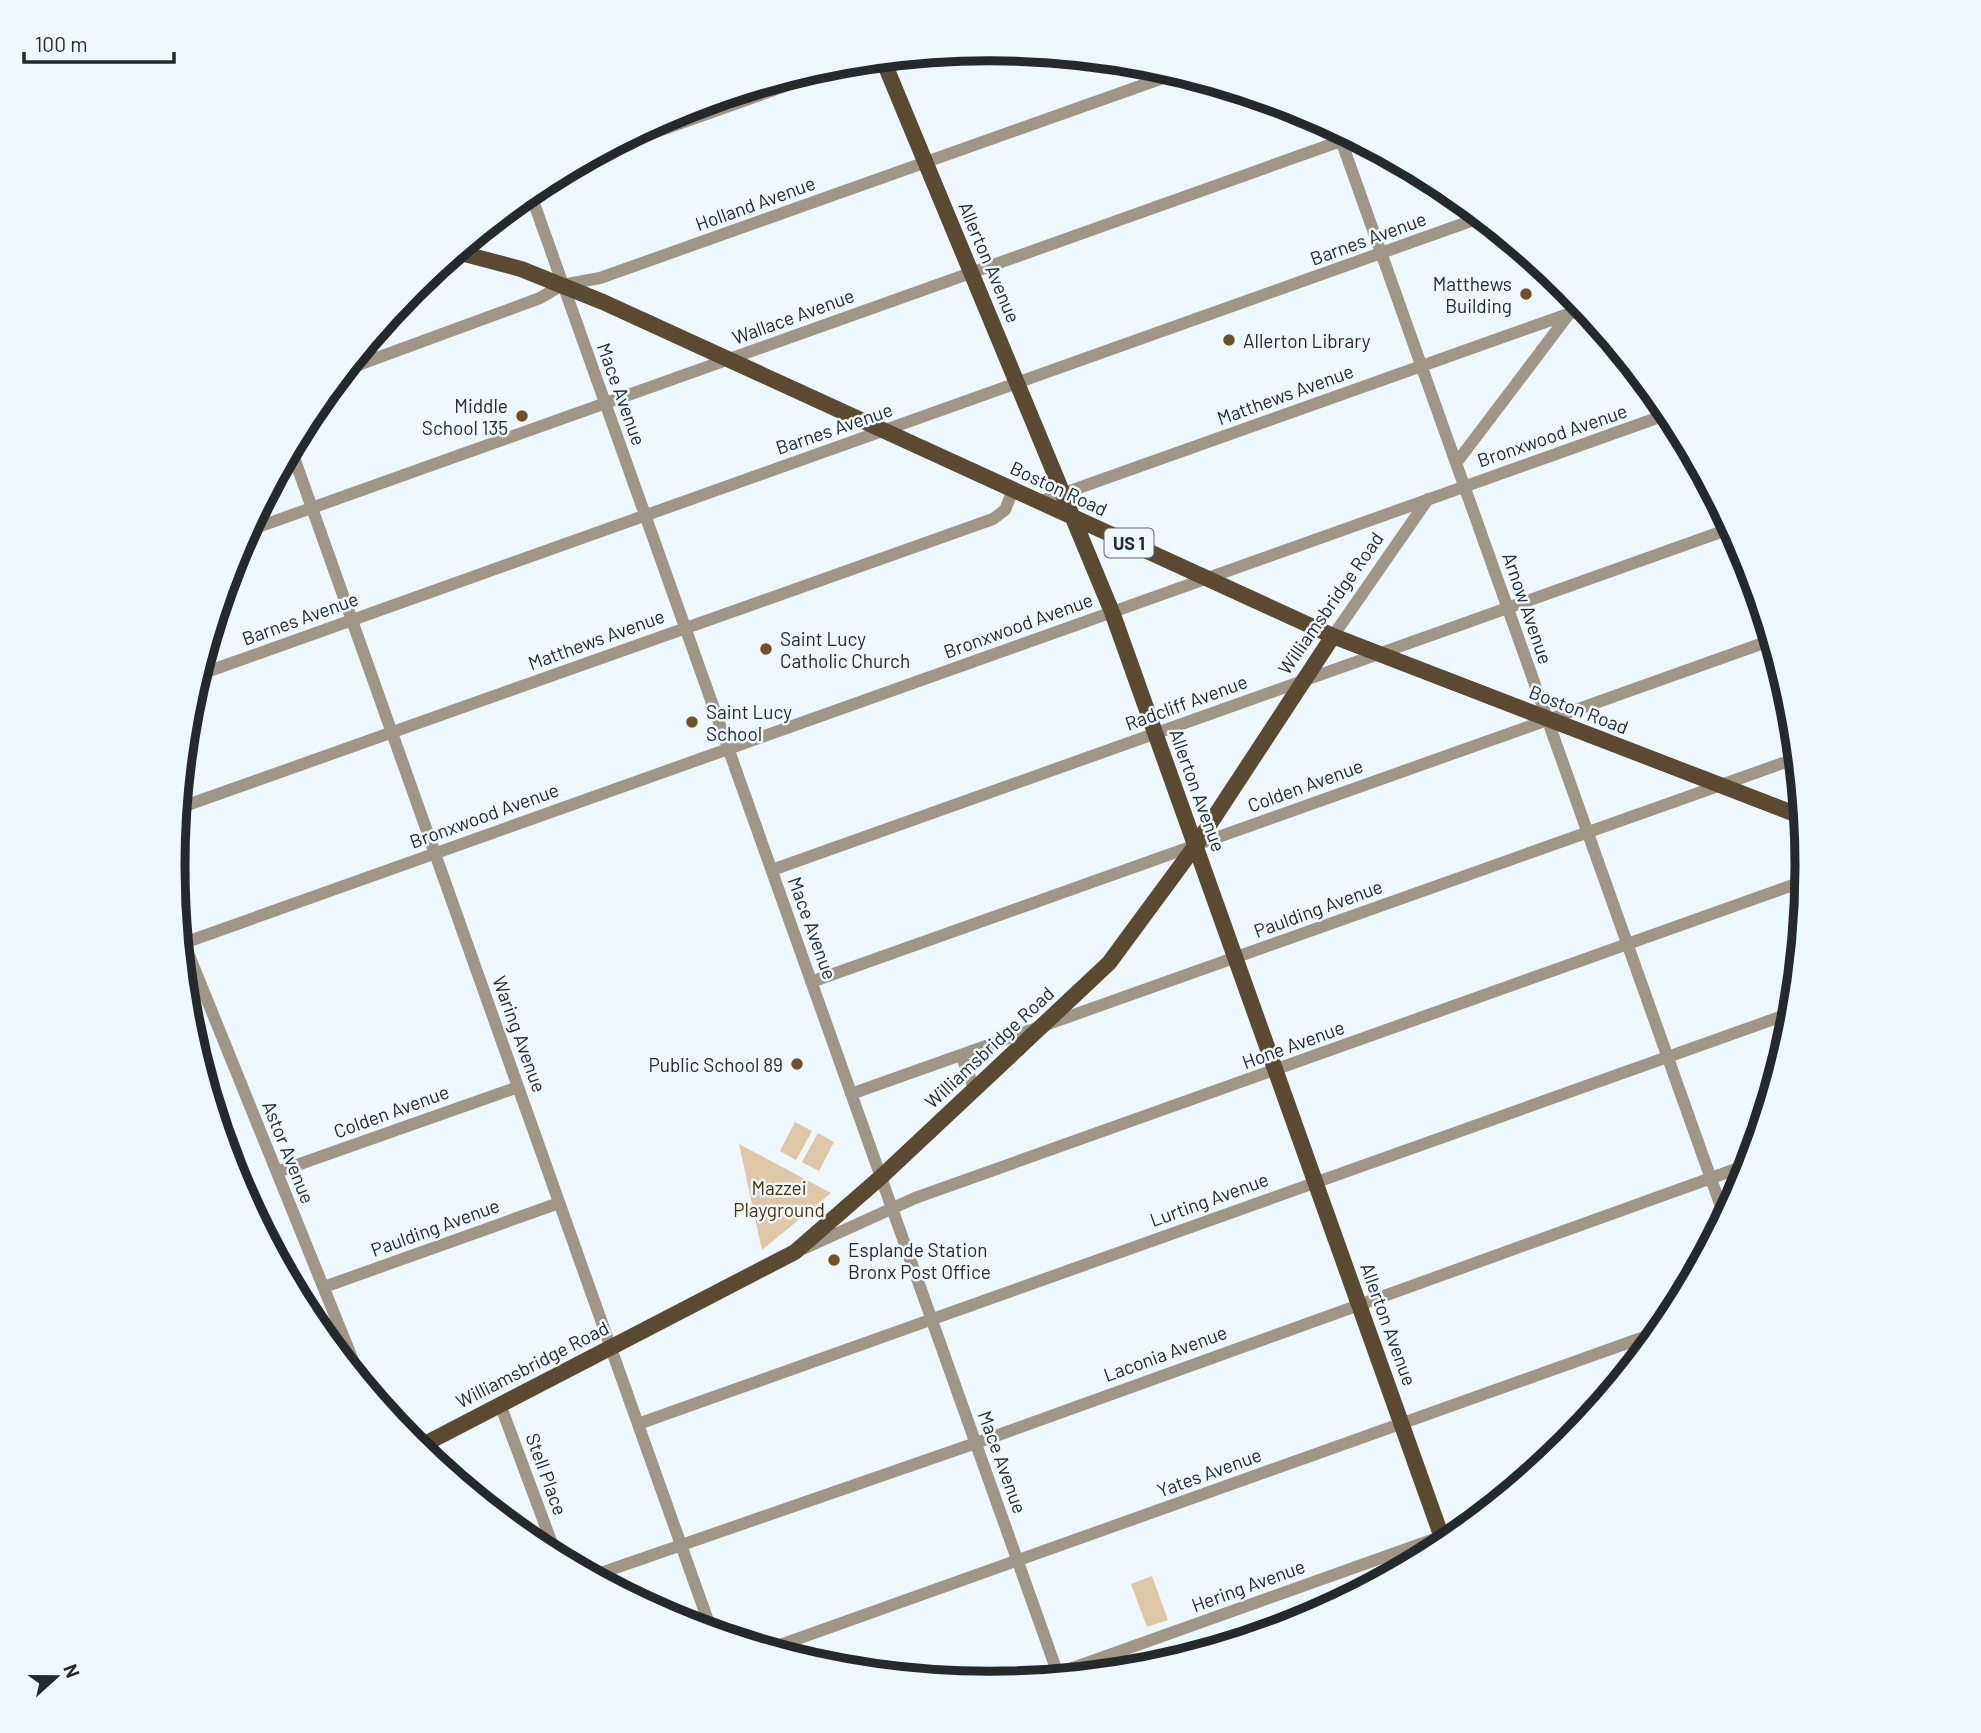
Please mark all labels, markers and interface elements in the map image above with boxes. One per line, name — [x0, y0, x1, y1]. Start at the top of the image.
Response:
scale bar — [24, 21, 175, 65]
text: 100 m — [35, 31, 88, 56]
street label: Holland Avenue — [692, 171, 818, 235]
street label: Allerton Avenue — [954, 198, 1026, 326]
street label: Barnes Avenue — [1307, 206, 1429, 270]
place label: Matthews Building — [1433, 272, 1512, 317]
street label: Wallace Avenue — [729, 283, 857, 349]
marker: Matthews Building — [1518, 286, 1534, 302]
place label: Allerton Library — [1243, 329, 1371, 352]
marker: Allerton Library — [1221, 332, 1237, 348]
street label: Mace Avenue — [593, 340, 651, 448]
street label: Matthews Avenue — [1214, 359, 1356, 429]
place label: Middle School 135 — [422, 394, 508, 439]
street label: Barnes Avenue — [773, 397, 895, 459]
street label: Bronxwood Avenue — [1474, 399, 1630, 471]
marker: Middle School 135 — [514, 408, 530, 424]
street label: Boston Road — [1007, 456, 1111, 520]
street label: Williamsbridge Road — [1272, 527, 1388, 679]
road number: US 1 — [1104, 528, 1154, 558]
street label: Arnow Avenue — [1498, 549, 1558, 667]
street label: Barnes Avenue — [239, 586, 361, 650]
street label: Bronxwood Avenue — [940, 587, 1096, 663]
street label: Matthews Avenue — [525, 604, 667, 674]
place label: Saint Lucy Catholic Church — [780, 627, 910, 672]
marker: Saint Lucy Catholic Church — [758, 641, 774, 657]
street label: Radcliff Avenue — [1122, 669, 1250, 735]
street label: Boston Road — [1526, 680, 1632, 738]
place label: Saint Lucy School — [706, 700, 792, 745]
marker: Saint Lucy School — [684, 714, 700, 730]
street label: Allerton Avenue — [1165, 725, 1231, 855]
street label: Colden Avenue — [1244, 753, 1366, 817]
street label: Bronxwood Avenue — [406, 777, 562, 853]
street label: Mace Avenue — [784, 874, 842, 982]
street label: Paulding Avenue — [1251, 874, 1385, 942]
street label: Waring Avenue — [488, 973, 552, 1095]
street label: Williamsbridge Road — [920, 981, 1058, 1113]
street label: Hone Avenue — [1239, 1015, 1347, 1073]
place label: Public School 89 — [649, 1053, 783, 1076]
marker: Public School 89 — [789, 1056, 805, 1072]
street label: Colden Avenue — [330, 1079, 452, 1143]
street label: Astor Avenue — [258, 1097, 320, 1207]
street label: Lurting Avenue — [1147, 1167, 1271, 1231]
park label: Mazzei Playground — [733, 1176, 825, 1221]
street label: Paulding Avenue — [368, 1193, 502, 1261]
place label: Esplande Station Bronx Post Office — [848, 1238, 991, 1283]
marker: Esplande Station Bronx Post Office — [826, 1252, 842, 1268]
street label: Allerton Avenue — [1356, 1259, 1422, 1389]
street label: Williamsbridge Road — [452, 1316, 612, 1412]
street label: Laconia Avenue — [1100, 1320, 1230, 1386]
street label: Mace Avenue — [974, 1408, 1032, 1516]
street label: Stell Place — [522, 1430, 572, 1518]
street label: Yates Avenue — [1154, 1442, 1264, 1502]
street label: Hering Avenue — [1188, 1554, 1308, 1616]
north arrow — [21, 1642, 91, 1712]
text: N — [59, 1661, 85, 1681]

